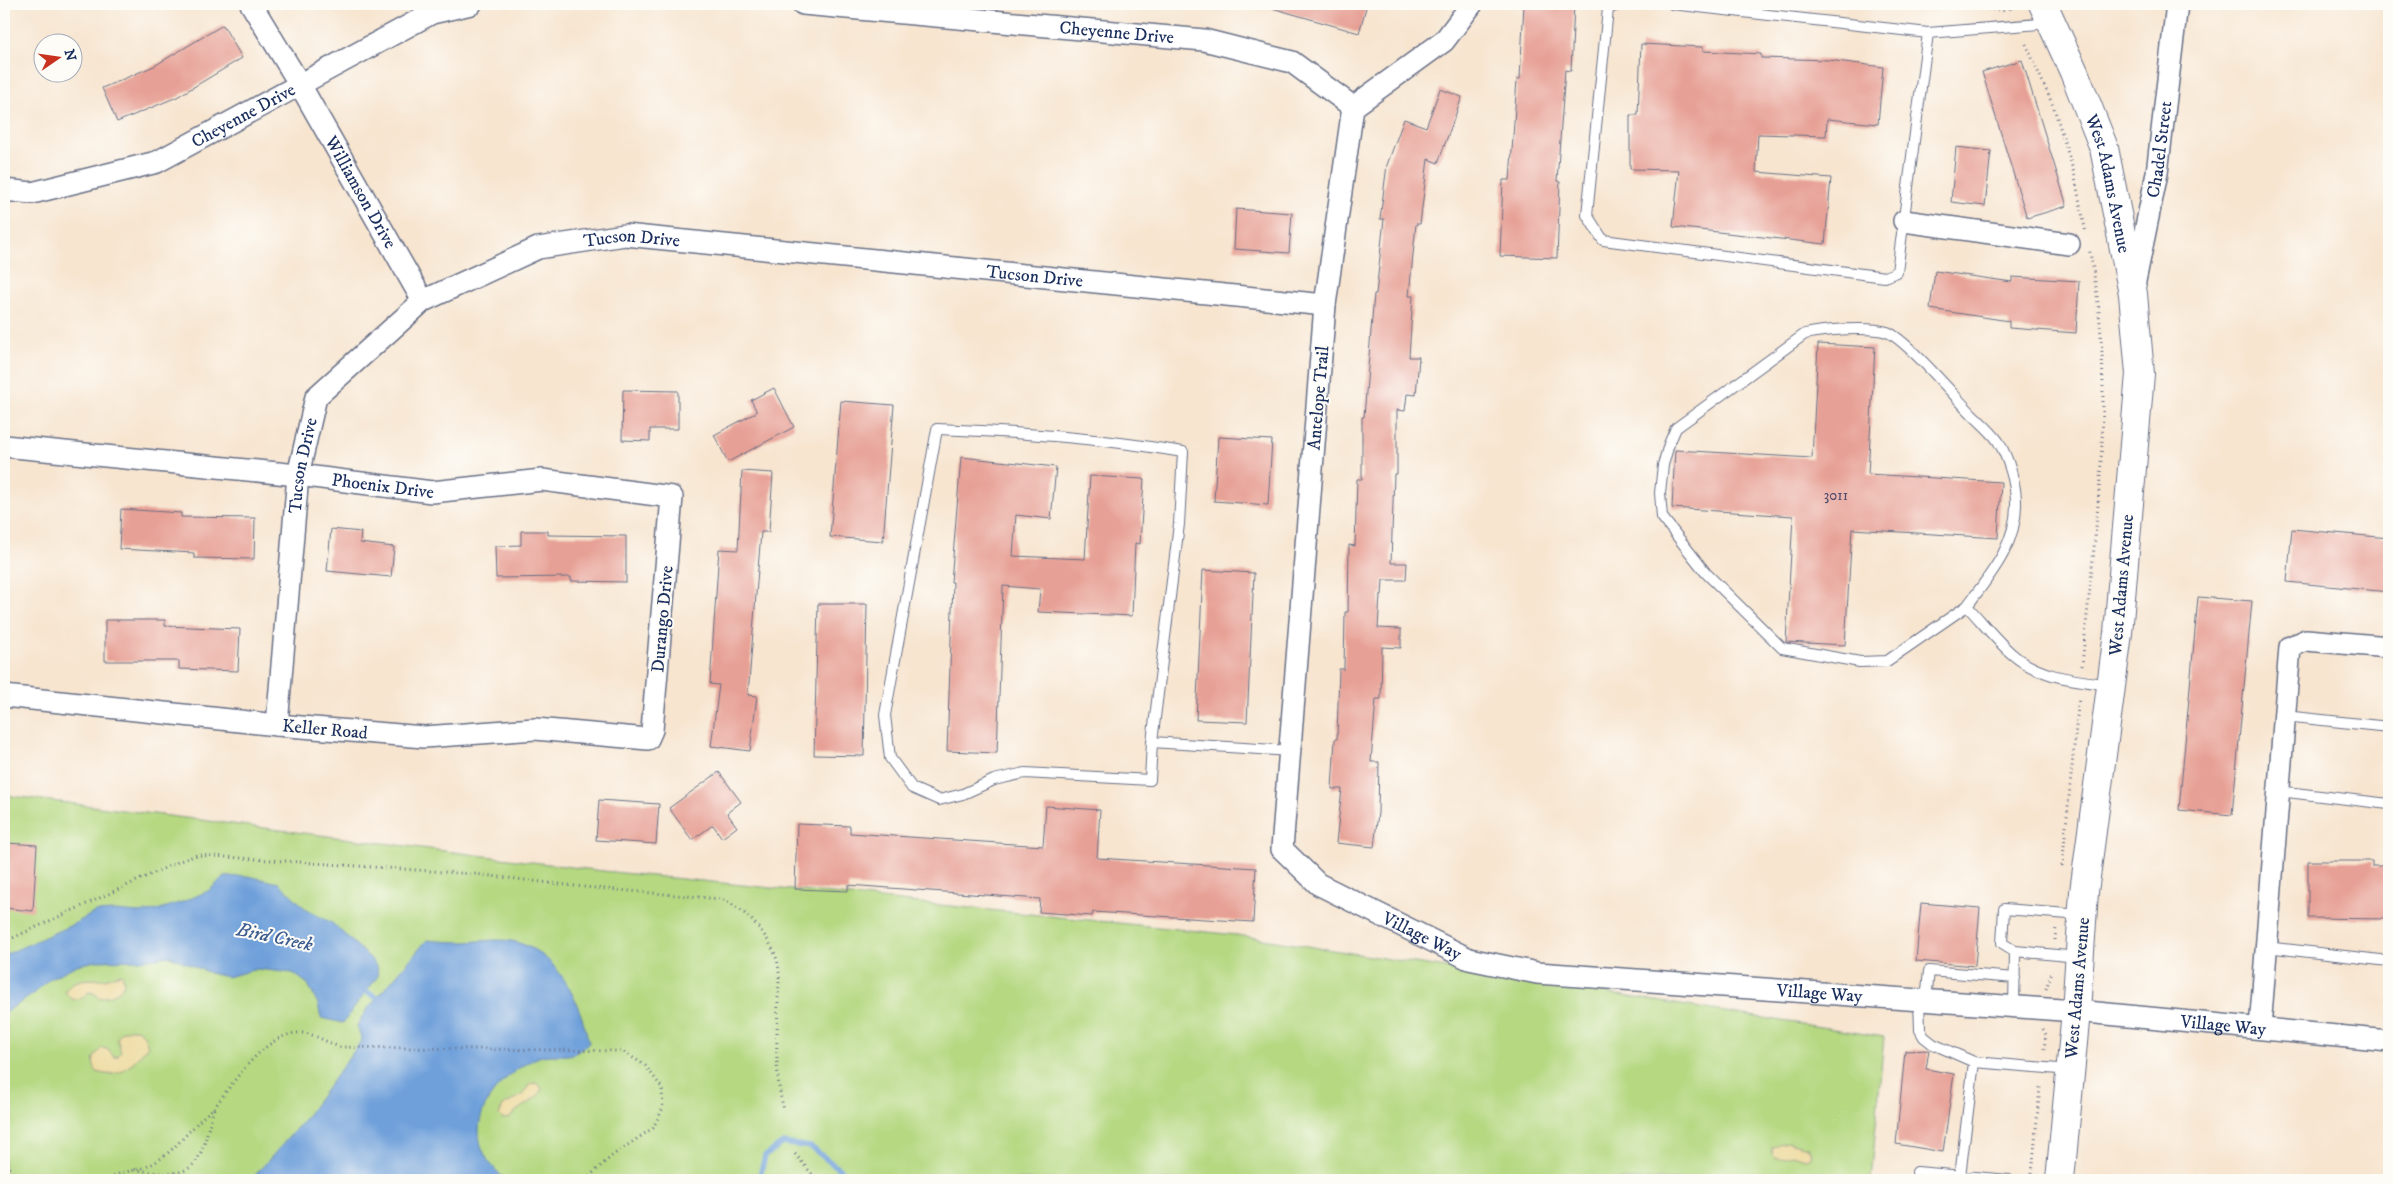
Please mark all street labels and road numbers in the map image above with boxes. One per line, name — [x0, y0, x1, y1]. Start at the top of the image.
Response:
street label: Cheyenne Drive — [1058, 17, 1175, 49]
street label: Cheyenne Drive — [188, 79, 299, 153]
street label: Chadel Street — [2142, 100, 2177, 200]
street label: West Adams Avenue — [2079, 110, 2135, 255]
street label: Williamson Drive — [319, 132, 401, 253]
street label: Tucson Drive — [582, 225, 681, 253]
street label: Tucson Drive — [985, 261, 1084, 293]
street label: Antelope Trail — [1303, 344, 1335, 451]
street label: Tucson Drive — [285, 416, 323, 514]
street label: Phoenix Drive — [330, 469, 435, 504]
street label: West Adams Avenue — [2105, 513, 2139, 658]
street label: Durango Drive — [647, 565, 679, 673]
street label: Keller Road — [281, 715, 369, 745]
street label: Village Way — [1377, 907, 1466, 966]
street label: West Adams Avenue — [2061, 916, 2095, 1061]
street label: Village Way — [1775, 980, 1864, 1008]
street label: Village Way — [2178, 1011, 2267, 1041]

